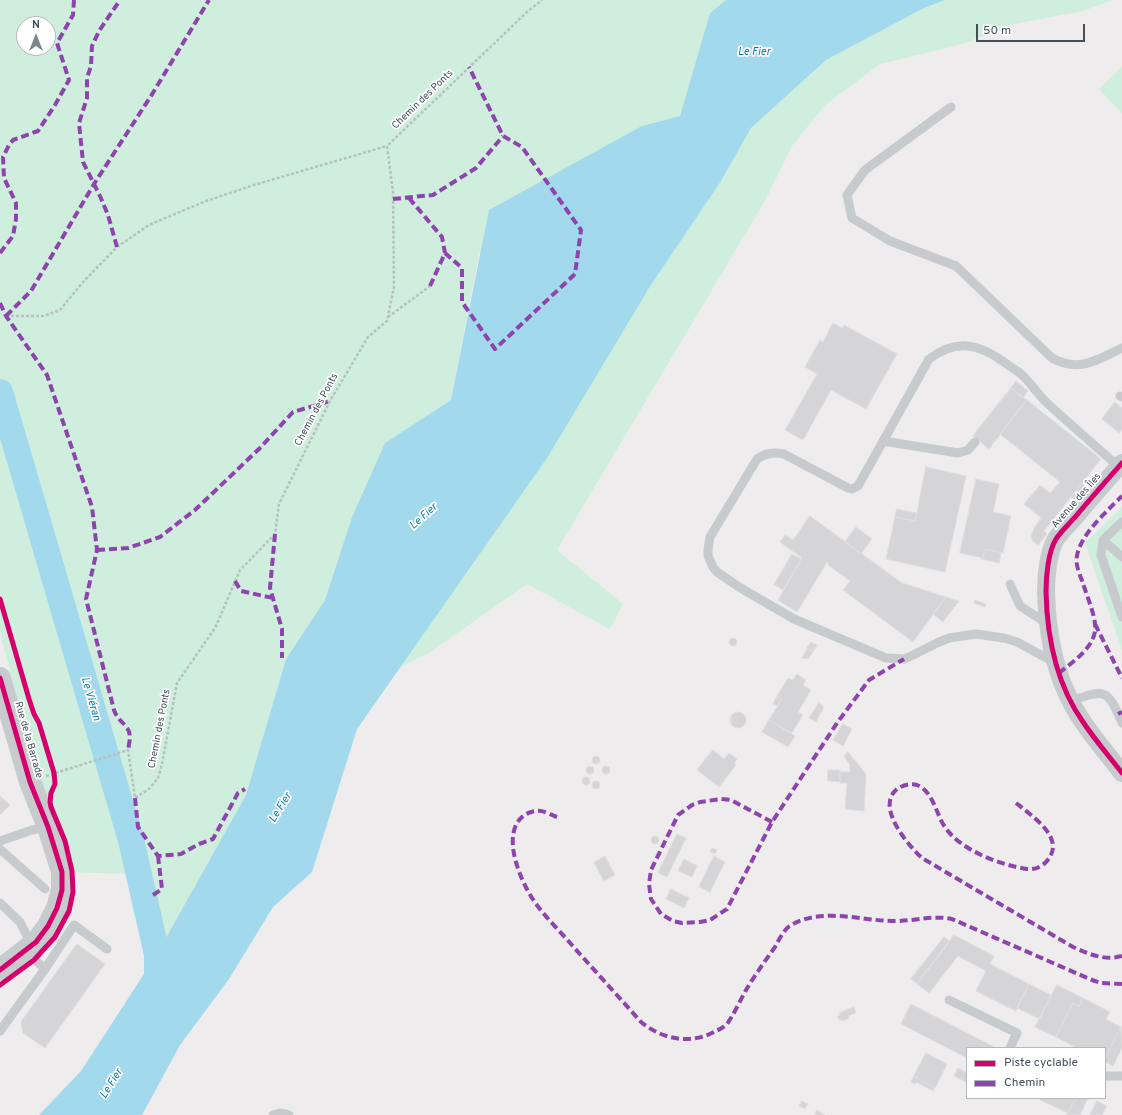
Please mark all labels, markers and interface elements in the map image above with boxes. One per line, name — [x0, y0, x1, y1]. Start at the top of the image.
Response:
north arrow — [16, 16, 56, 56]
scale bar — [978, 16, 1087, 42]
text: N — [32, 18, 40, 32]
text: 50 m — [983, 23, 1011, 39]
water label: Le Fier — [738, 46, 770, 60]
street label: Chemin des Ponts — [390, 68, 456, 132]
street label: Chemin des Ponts — [293, 372, 341, 448]
street label: Avenue des Îles — [1050, 471, 1104, 531]
water label: Le Fier — [407, 501, 441, 533]
water label: Le Viéran — [77, 676, 103, 722]
street label: Chemin des Ponts — [146, 688, 174, 770]
street label: Rue de la Barrade — [11, 700, 45, 780]
water label: Le Fier — [267, 791, 295, 825]
legend — [966, 1047, 1106, 1099]
text: Piste cyclable — [1004, 1055, 1078, 1071]
water label: Le Fier — [98, 1067, 126, 1101]
text: Chemin — [1004, 1075, 1045, 1091]

